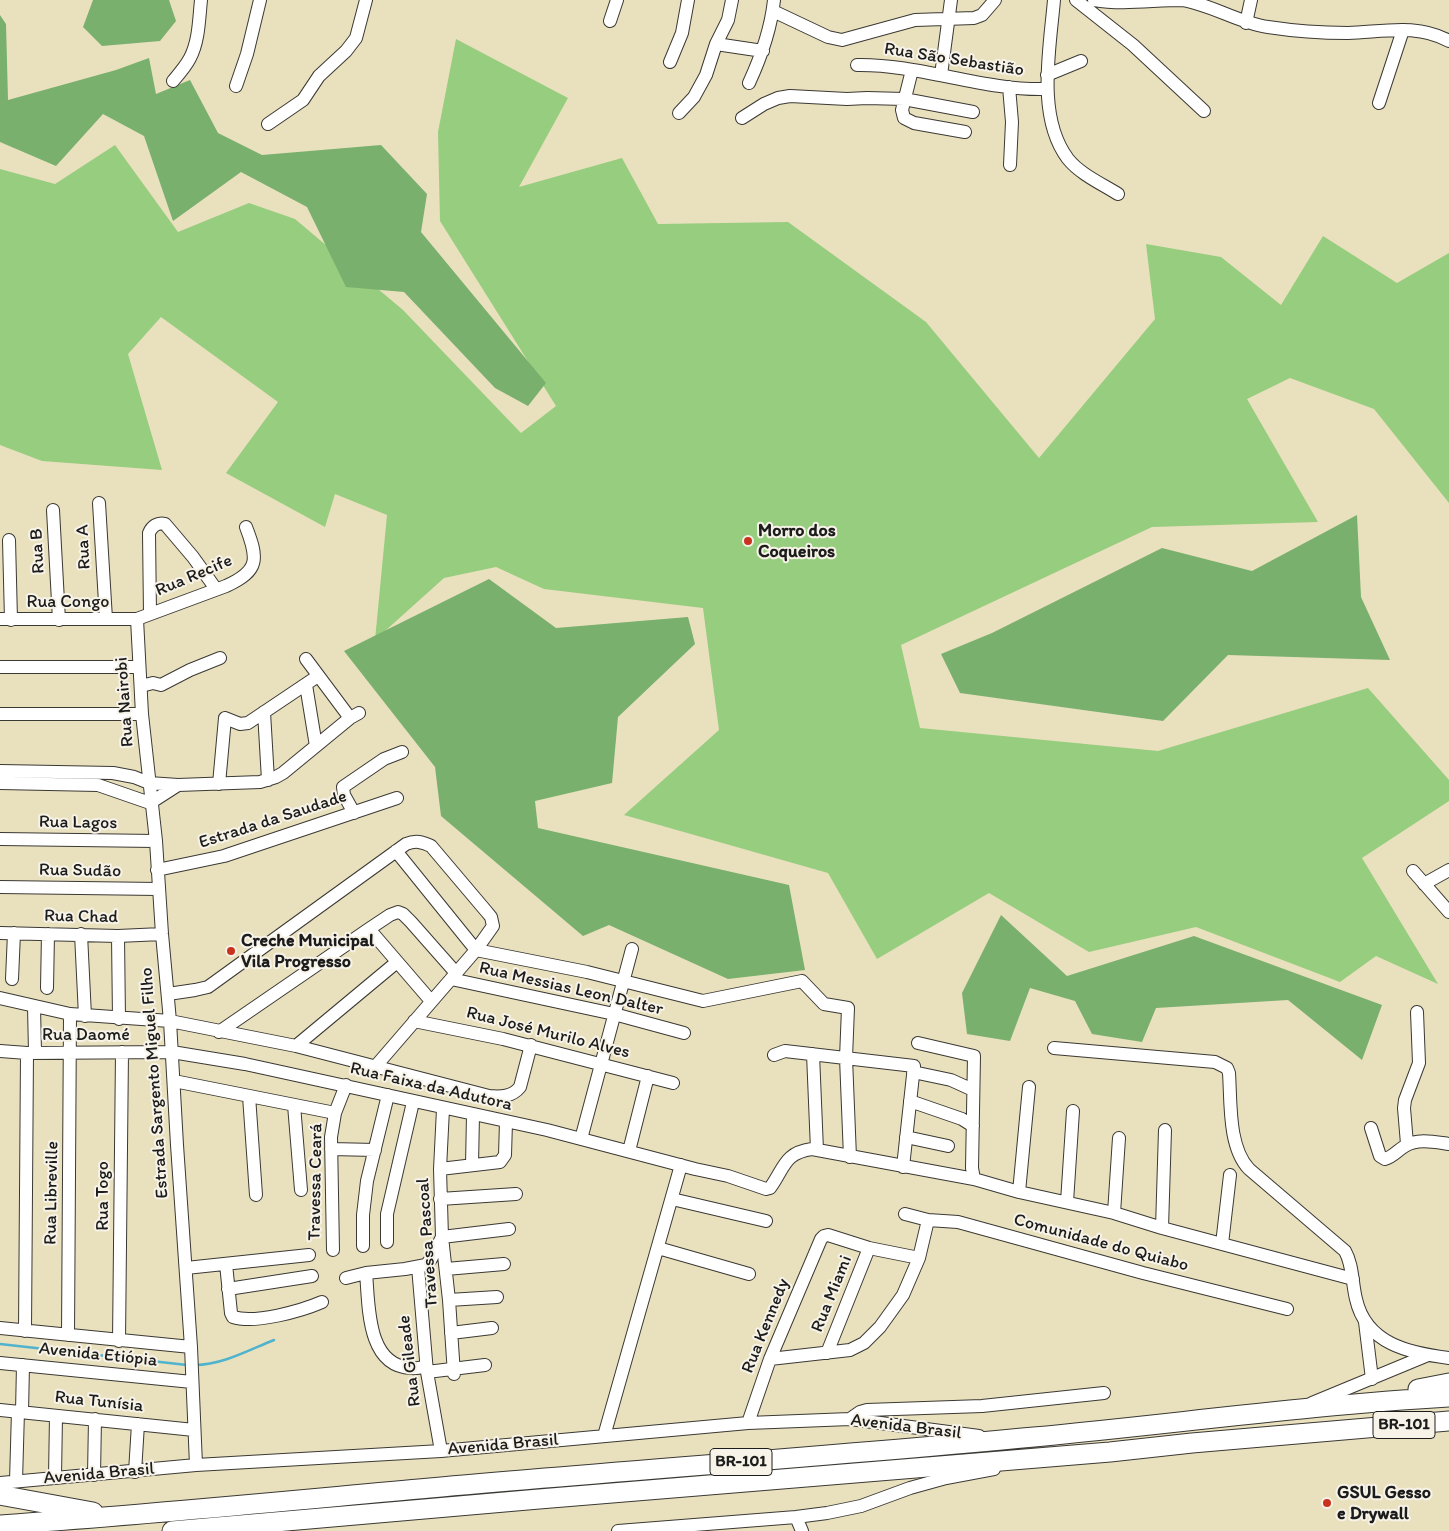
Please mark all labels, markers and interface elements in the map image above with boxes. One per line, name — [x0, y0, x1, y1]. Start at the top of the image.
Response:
street label: Rua São Sebastião — [883, 38, 1025, 82]
place label: Morro dos Coqueiros — [758, 520, 836, 562]
street label: Rua A — [72, 524, 96, 570]
street label: Rua B — [26, 528, 50, 574]
marker: Morro dos Coqueiros — [742, 535, 754, 547]
street label: Rua Recife — [152, 550, 236, 602]
street label: Rua Congo — [27, 591, 109, 613]
street label: Rua Nairobi — [111, 656, 139, 748]
street label: Estrada da Saudade — [196, 786, 350, 854]
street label: Rua Lagos — [39, 812, 117, 834]
street label: Rua Sudão — [39, 859, 121, 883]
street label: Rua Chad — [44, 906, 118, 928]
place label: Creche Municipal Vila Progresso — [241, 930, 374, 972]
marker: Creche Municipal Vila Progresso — [225, 945, 237, 957]
street label: Rua Messias Leon Dalter — [477, 957, 665, 1021]
street label: Estrada Sargento Miguel Filho — [136, 967, 174, 1199]
street label: Rua José Murilo Alves — [464, 1002, 632, 1064]
street label: Rua Daomé — [42, 1024, 130, 1046]
street label: Rua Faixa da Adutora — [348, 1058, 514, 1116]
street label: Travessa Ceará — [304, 1123, 328, 1241]
street label: Rua Libreville — [40, 1141, 64, 1245]
street label: Rua Togo — [92, 1161, 114, 1231]
street label: Travessa Pascoal — [413, 1177, 443, 1309]
street label: Comunidade do Quiabo — [1011, 1209, 1191, 1277]
street label: Rua Miami — [807, 1252, 857, 1336]
street label: Rua Kennedy — [737, 1275, 795, 1377]
street label: Rua Gileade — [394, 1314, 426, 1408]
street label: Avenida Etiópia — [38, 1338, 158, 1372]
street label: Rua Tunísia — [54, 1387, 144, 1417]
street label: Avenida Brasil — [849, 1409, 963, 1445]
road number: BR-101 — [1373, 1412, 1435, 1438]
street label: Avenida Brasil — [447, 1429, 559, 1461]
road number: BR-101 — [710, 1448, 772, 1475]
street label: Avenida Brasil — [43, 1458, 155, 1490]
place label: GSUL Gesso e Drywall — [1337, 1482, 1431, 1525]
marker: GSUL Gesso e Drywall — [1321, 1497, 1333, 1509]

